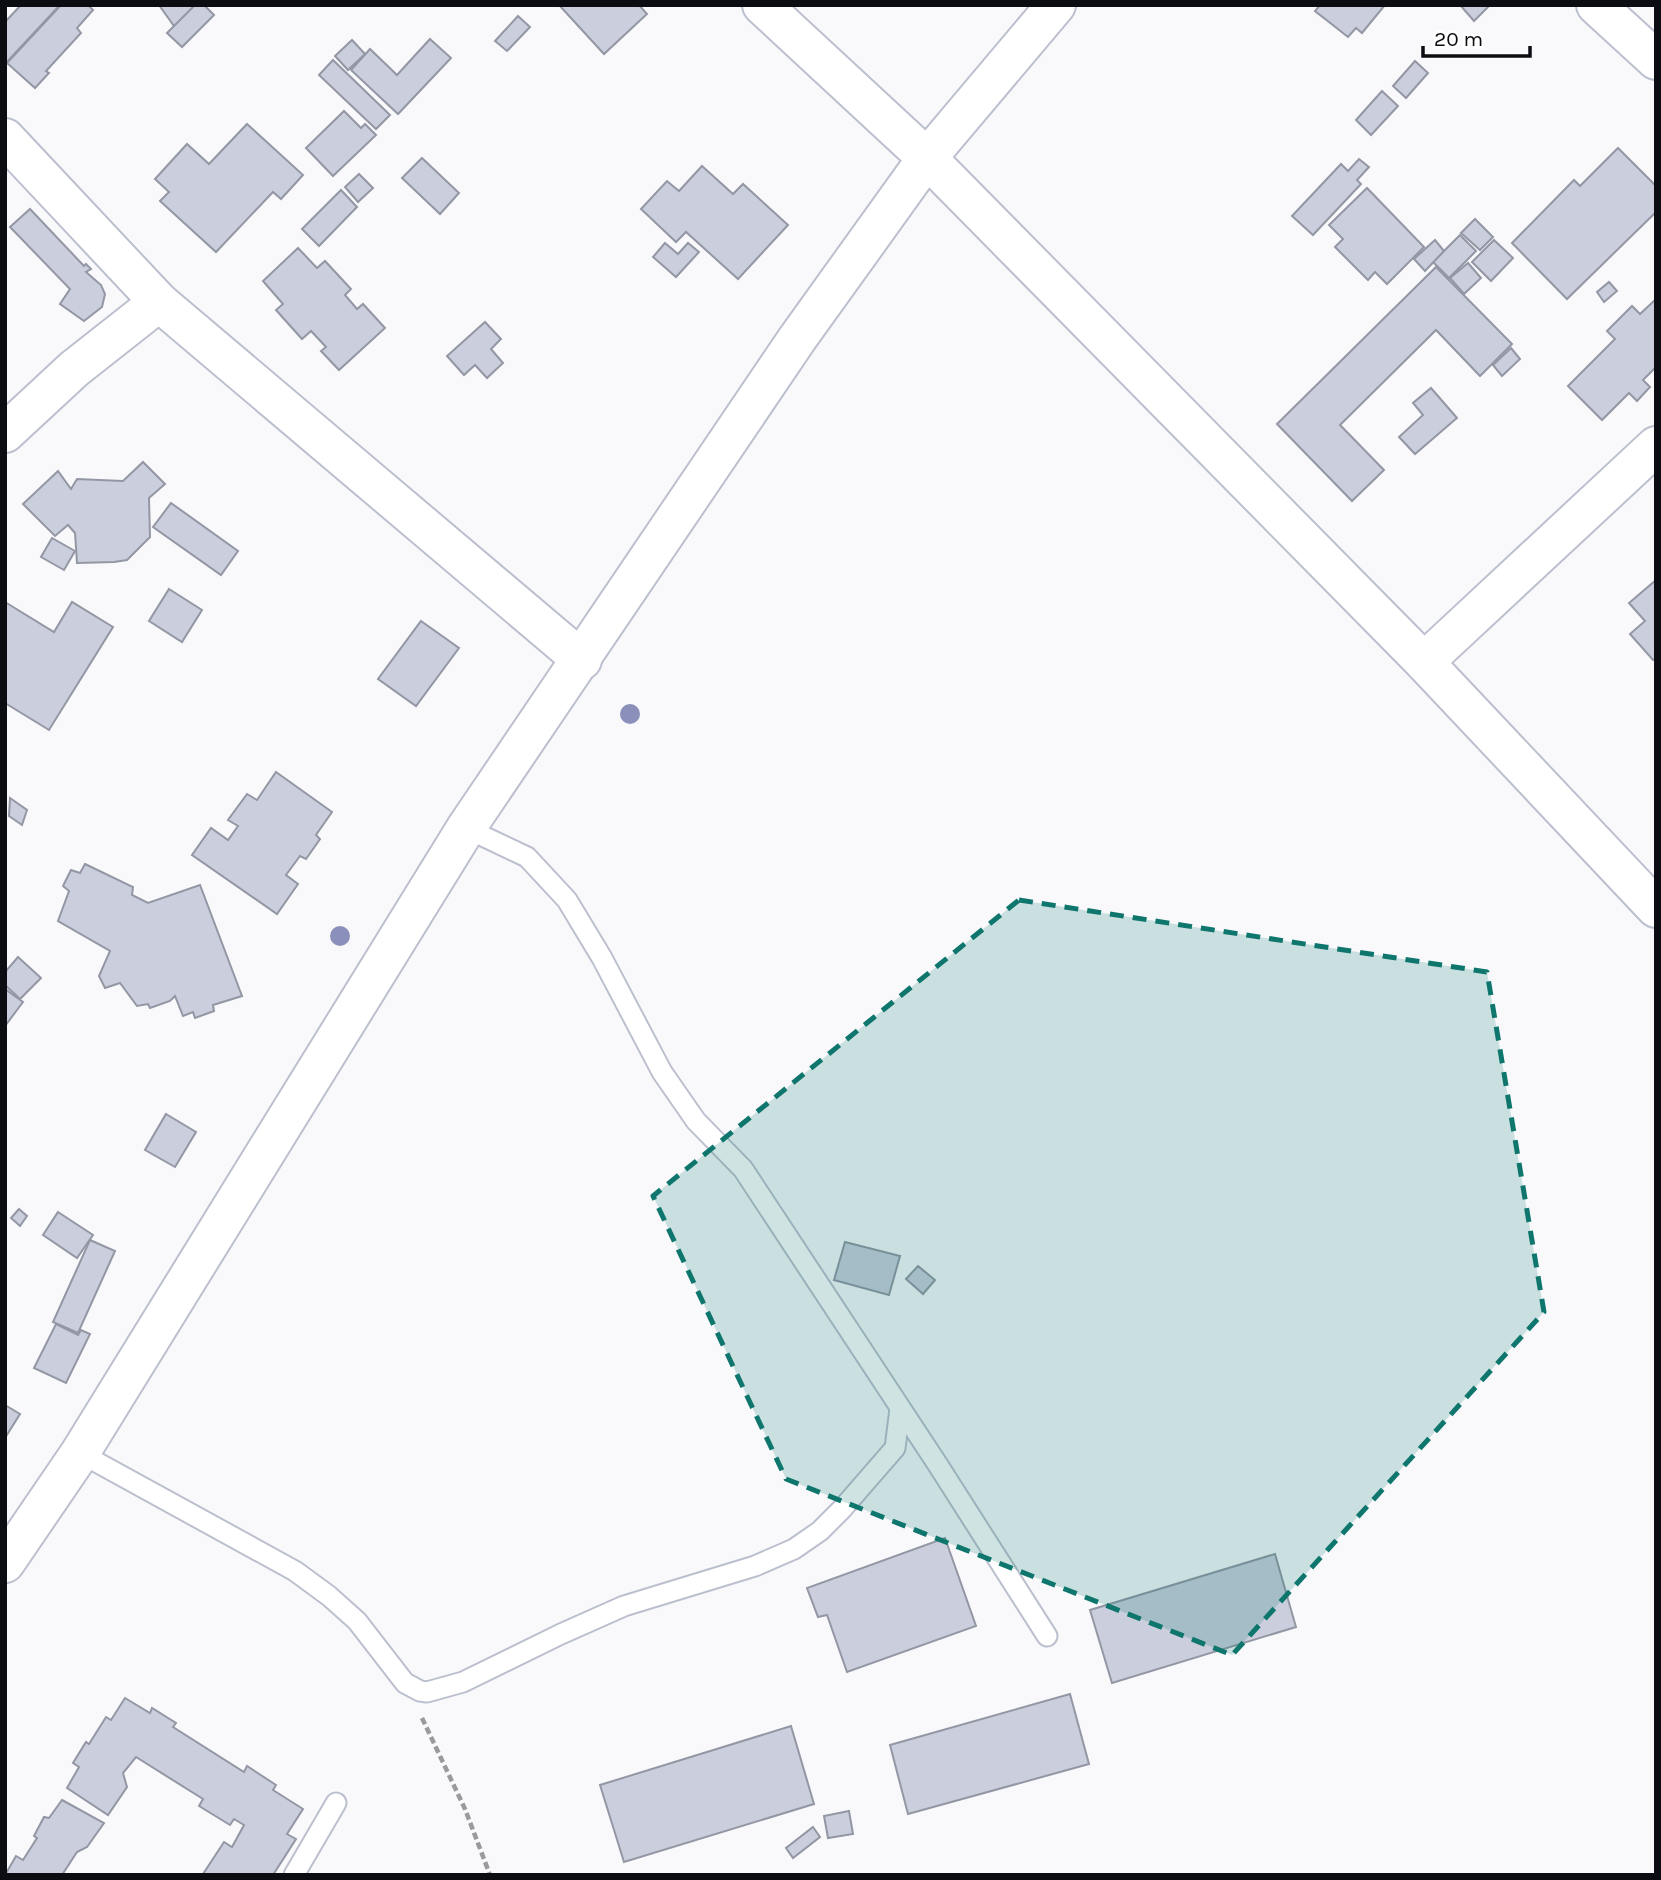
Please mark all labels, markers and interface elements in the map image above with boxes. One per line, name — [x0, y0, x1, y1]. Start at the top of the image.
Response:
scale bar — [1423, 14, 1530, 58]
text: 20 m — [1434, 27, 1483, 51]

